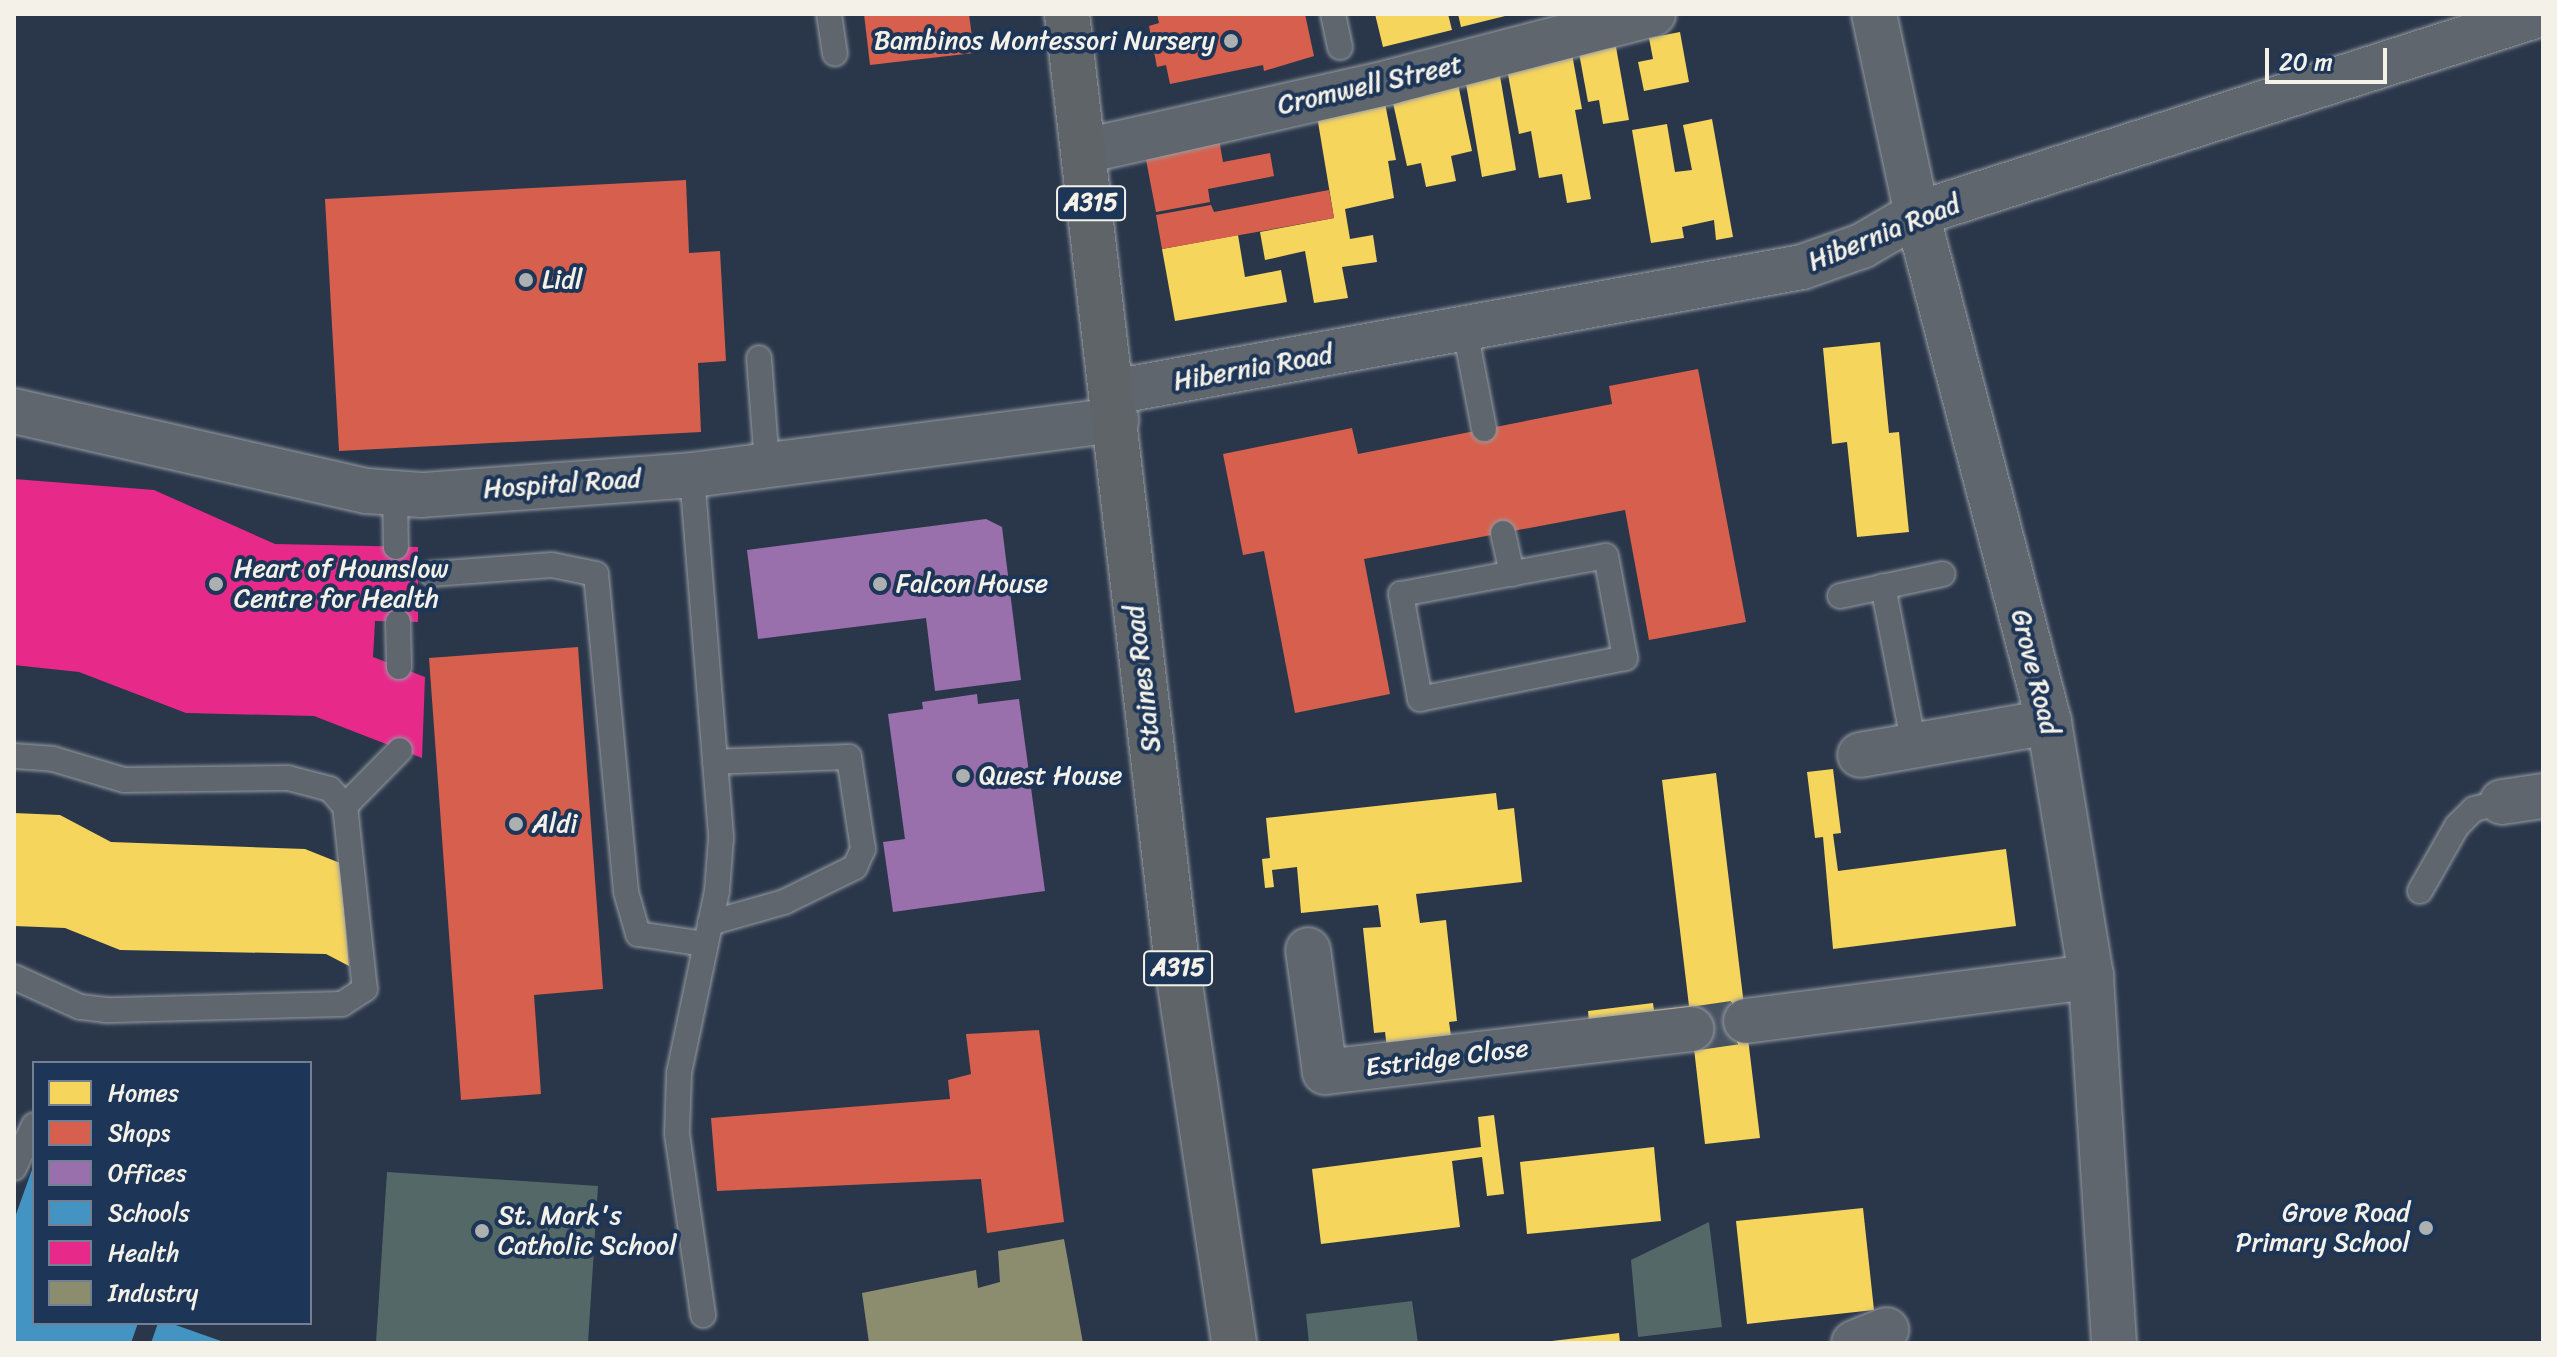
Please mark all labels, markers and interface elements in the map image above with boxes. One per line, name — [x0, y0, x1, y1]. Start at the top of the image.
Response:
place label: Bambinos Montessori Nursery — [873, 25, 1215, 57]
marker: Bambinos Montessori Nursery — [1222, 32, 1240, 50]
scale bar — [2269, 32, 2391, 82]
text: 20 m — [2279, 41, 2333, 83]
street label: Cromwell Street — [1275, 49, 1465, 121]
road number: A315 — [1055, 183, 1127, 223]
street label: Hibernia Road — [1804, 188, 1964, 278]
place label: Lidl — [542, 264, 582, 296]
marker: Lidl — [517, 271, 535, 289]
street label: Hibernia Road — [1171, 339, 1335, 397]
street label: Hospital Road — [482, 463, 642, 505]
place label: Heart of Hounslow Centre for Health — [234, 553, 449, 614]
place label: Falcon House — [896, 568, 1048, 600]
marker: Heart of Hounslow Centre for Health — [205, 573, 227, 595]
marker: Falcon House — [871, 575, 889, 593]
street label: Staines Road — [1119, 604, 1167, 754]
street label: Grove Road — [2004, 606, 2066, 738]
place label: Quest House — [979, 760, 1123, 792]
marker: Quest House — [954, 767, 972, 785]
place label: Aldi — [532, 808, 577, 840]
marker: Aldi — [507, 815, 525, 833]
road number: A315 — [1142, 948, 1214, 988]
street label: Estridge Close — [1363, 1032, 1531, 1084]
legend — [32, 1061, 312, 1325]
text: Homes — [108, 1072, 179, 1114]
text: Shops — [108, 1112, 170, 1154]
text: Offices — [108, 1152, 187, 1194]
text: Schools — [108, 1192, 190, 1234]
place label: Grove Road Primary School — [2236, 1197, 2410, 1258]
place label: St. Mark's Catholic School — [498, 1200, 677, 1262]
marker: Grove Road Primary School — [2417, 1219, 2435, 1237]
marker: St. Mark's Catholic School — [473, 1222, 491, 1240]
text: Health — [108, 1232, 179, 1274]
text: Industry — [108, 1272, 198, 1314]

